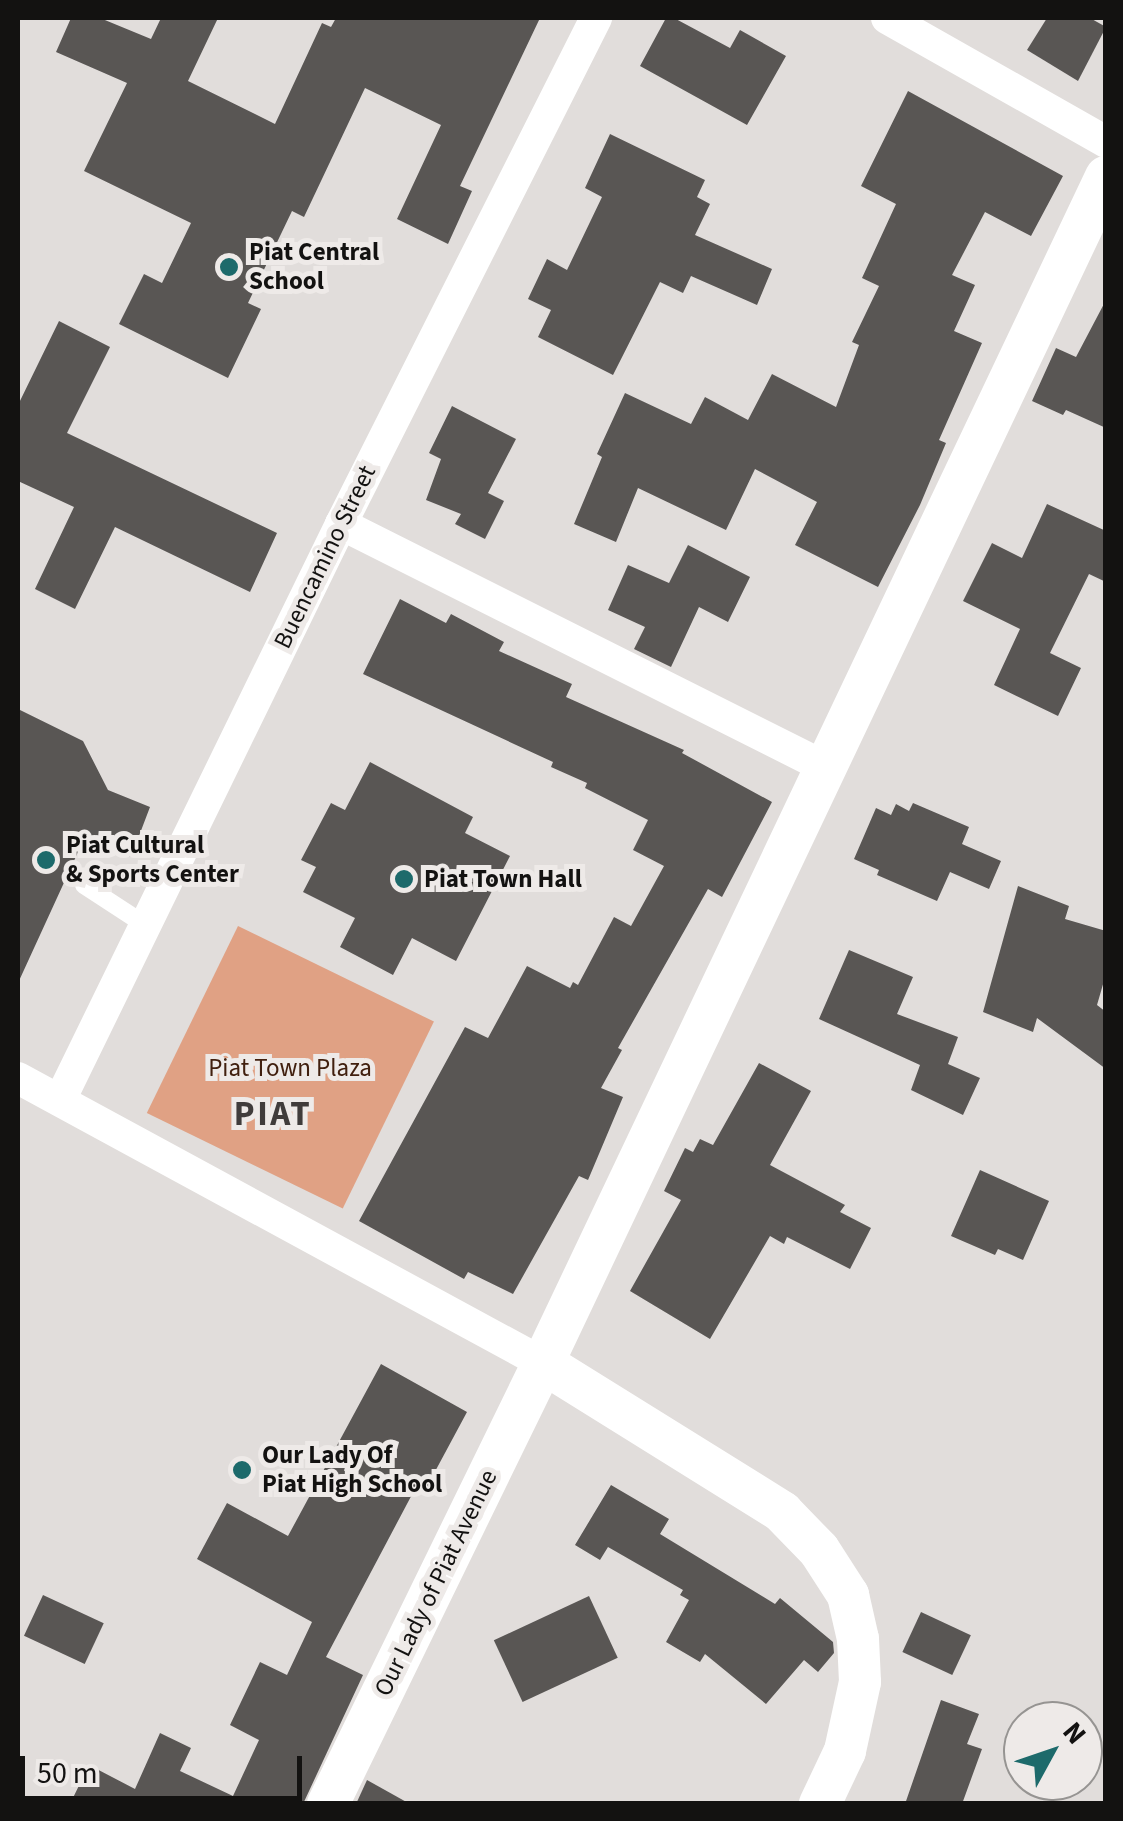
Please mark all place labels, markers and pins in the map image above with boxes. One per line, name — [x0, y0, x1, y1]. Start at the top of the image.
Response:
place label: Piat Central School — [249, 238, 379, 297]
marker: Piat Central School — [218, 256, 240, 278]
place label: Piat Cultural & Sports Center — [66, 831, 239, 890]
marker: Piat Cultural & Sports Center — [35, 849, 57, 871]
place label: Piat Town Hall — [424, 864, 582, 894]
marker: Piat Town Hall — [393, 868, 415, 890]
place label: Our Lady Of Piat High School — [262, 1441, 442, 1500]
marker: Our Lady Of Piat High School — [231, 1459, 253, 1481]

